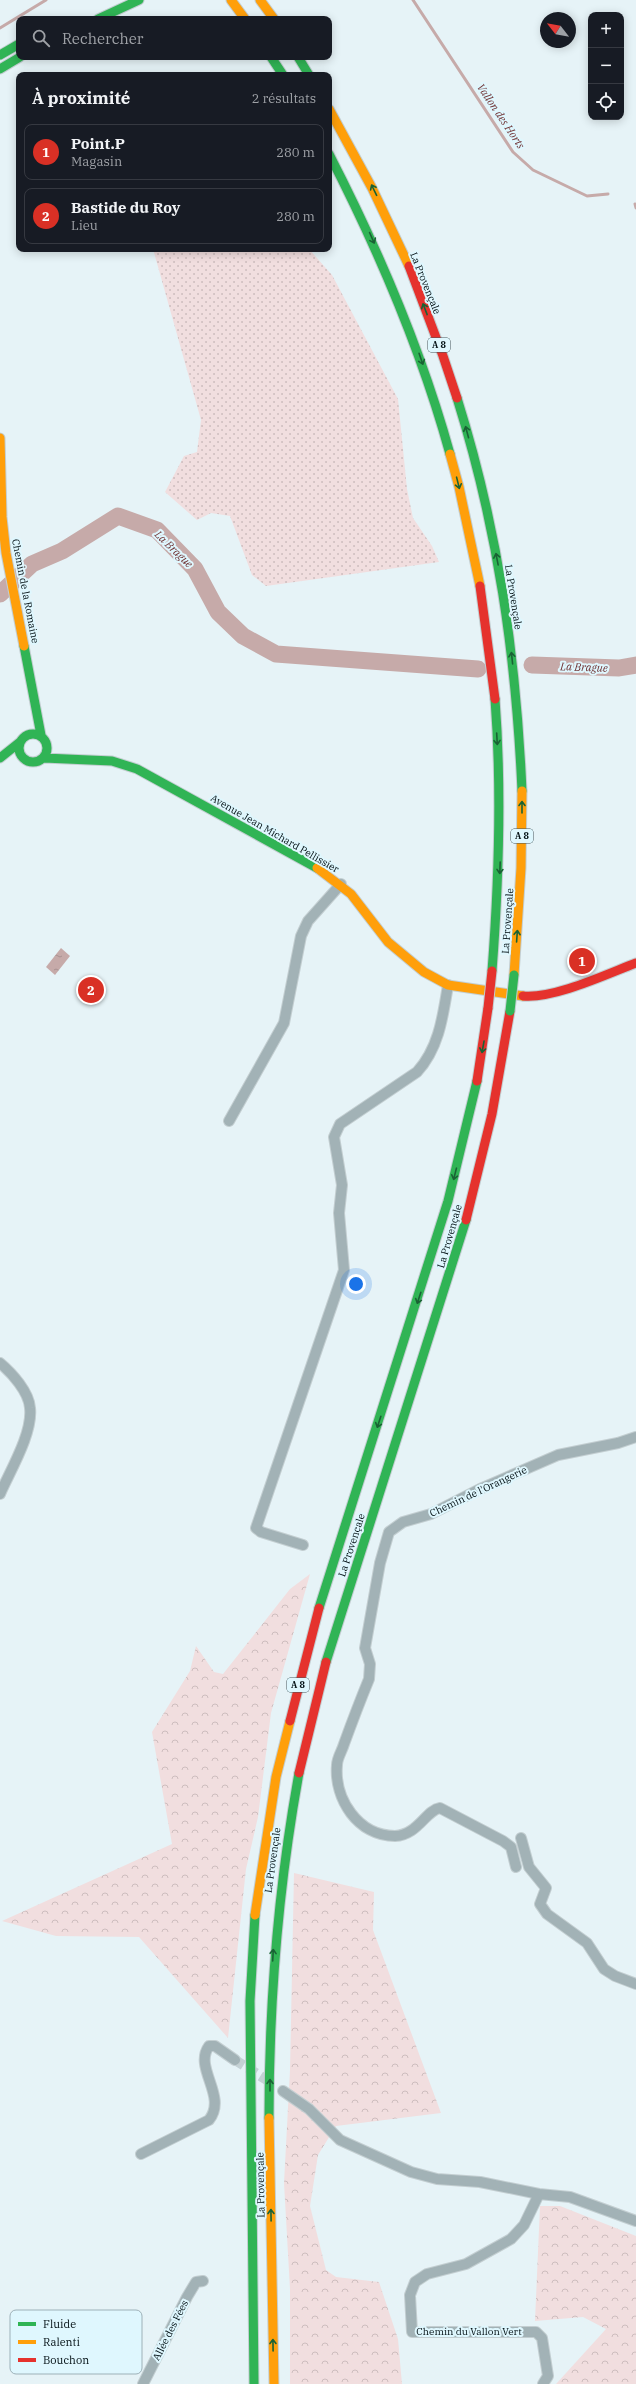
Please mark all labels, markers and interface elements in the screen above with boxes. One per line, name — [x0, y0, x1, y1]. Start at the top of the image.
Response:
north arrow — [540, 12, 576, 48]
map controls — [588, 12, 624, 120]
button: + — [588, 12, 624, 48]
search box — [16, 16, 332, 60]
icon: search — [30, 27, 52, 49]
text: Rechercher — [62, 29, 143, 48]
button: − — [588, 48, 624, 84]
water label: Vallon des Horts — [474, 81, 528, 152]
button: locate — [588, 84, 624, 120]
text: À proximité — [32, 87, 130, 109]
text: 2 résultats — [252, 90, 316, 107]
text: Point.P — [71, 134, 125, 153]
text: 1 — [42, 144, 50, 161]
text: 280 m — [276, 144, 315, 161]
text: Magasin — [71, 153, 122, 170]
one-way arrow — [370, 184, 377, 196]
text: Bastide du Roy — [71, 198, 180, 217]
text: 2 — [42, 208, 50, 225]
text: 280 m — [276, 208, 315, 225]
text: Lieu — [71, 217, 98, 234]
one-way arrow — [368, 232, 376, 244]
street label: La Provençale — [407, 250, 444, 316]
one-way arrow — [421, 304, 429, 316]
road number: A 8 — [428, 338, 450, 352]
one-way arrow — [417, 352, 425, 364]
one-way arrow — [463, 426, 470, 439]
one-way arrow — [455, 476, 462, 489]
water label: La Brague — [151, 527, 196, 571]
street label: Chemin de la Romaine — [9, 538, 42, 644]
one-way arrow — [492, 553, 500, 566]
street label: La Provençale — [502, 564, 525, 631]
one-way arrow — [508, 652, 516, 665]
water label: La Brague — [559, 659, 608, 675]
one-way arrow — [494, 732, 501, 745]
street label: Avenue Jean Michard Pellissier — [208, 791, 342, 876]
one-way arrow — [518, 801, 526, 814]
road number: A 8 — [511, 829, 533, 843]
one-way arrow — [496, 861, 503, 874]
street label: La Provençale — [499, 888, 516, 954]
one-way arrow — [514, 930, 521, 943]
pin: 1 — [569, 946, 595, 976]
pin: 2 — [78, 975, 104, 1005]
one-way arrow — [478, 1040, 486, 1053]
one-way arrow — [451, 1167, 459, 1180]
street label: La Provençale — [434, 1203, 465, 1270]
your location — [346, 1274, 366, 1294]
one-way arrow — [414, 1292, 422, 1304]
one-way arrow — [374, 1416, 382, 1428]
street label: Chemin de l'Orangerie — [428, 1463, 529, 1520]
street label: La Provençale — [335, 1512, 368, 1578]
road number: A 8 — [287, 1678, 309, 1692]
street label: La Provençale — [261, 1827, 284, 1894]
one-way arrow — [270, 1949, 277, 1962]
one-way arrow — [266, 2079, 274, 2092]
street label: La Provençale — [253, 2152, 268, 2218]
one-way arrow — [267, 2209, 275, 2222]
street label: Allée des Fées — [150, 2298, 191, 2363]
legend — [10, 2310, 142, 2374]
text: Fluide — [43, 2317, 76, 2331]
street label: Chemin du Vallon Vert — [416, 2325, 522, 2338]
text: Ralenti — [43, 2335, 81, 2349]
one-way arrow — [269, 2339, 277, 2352]
text: Bouchon — [43, 2353, 89, 2367]

